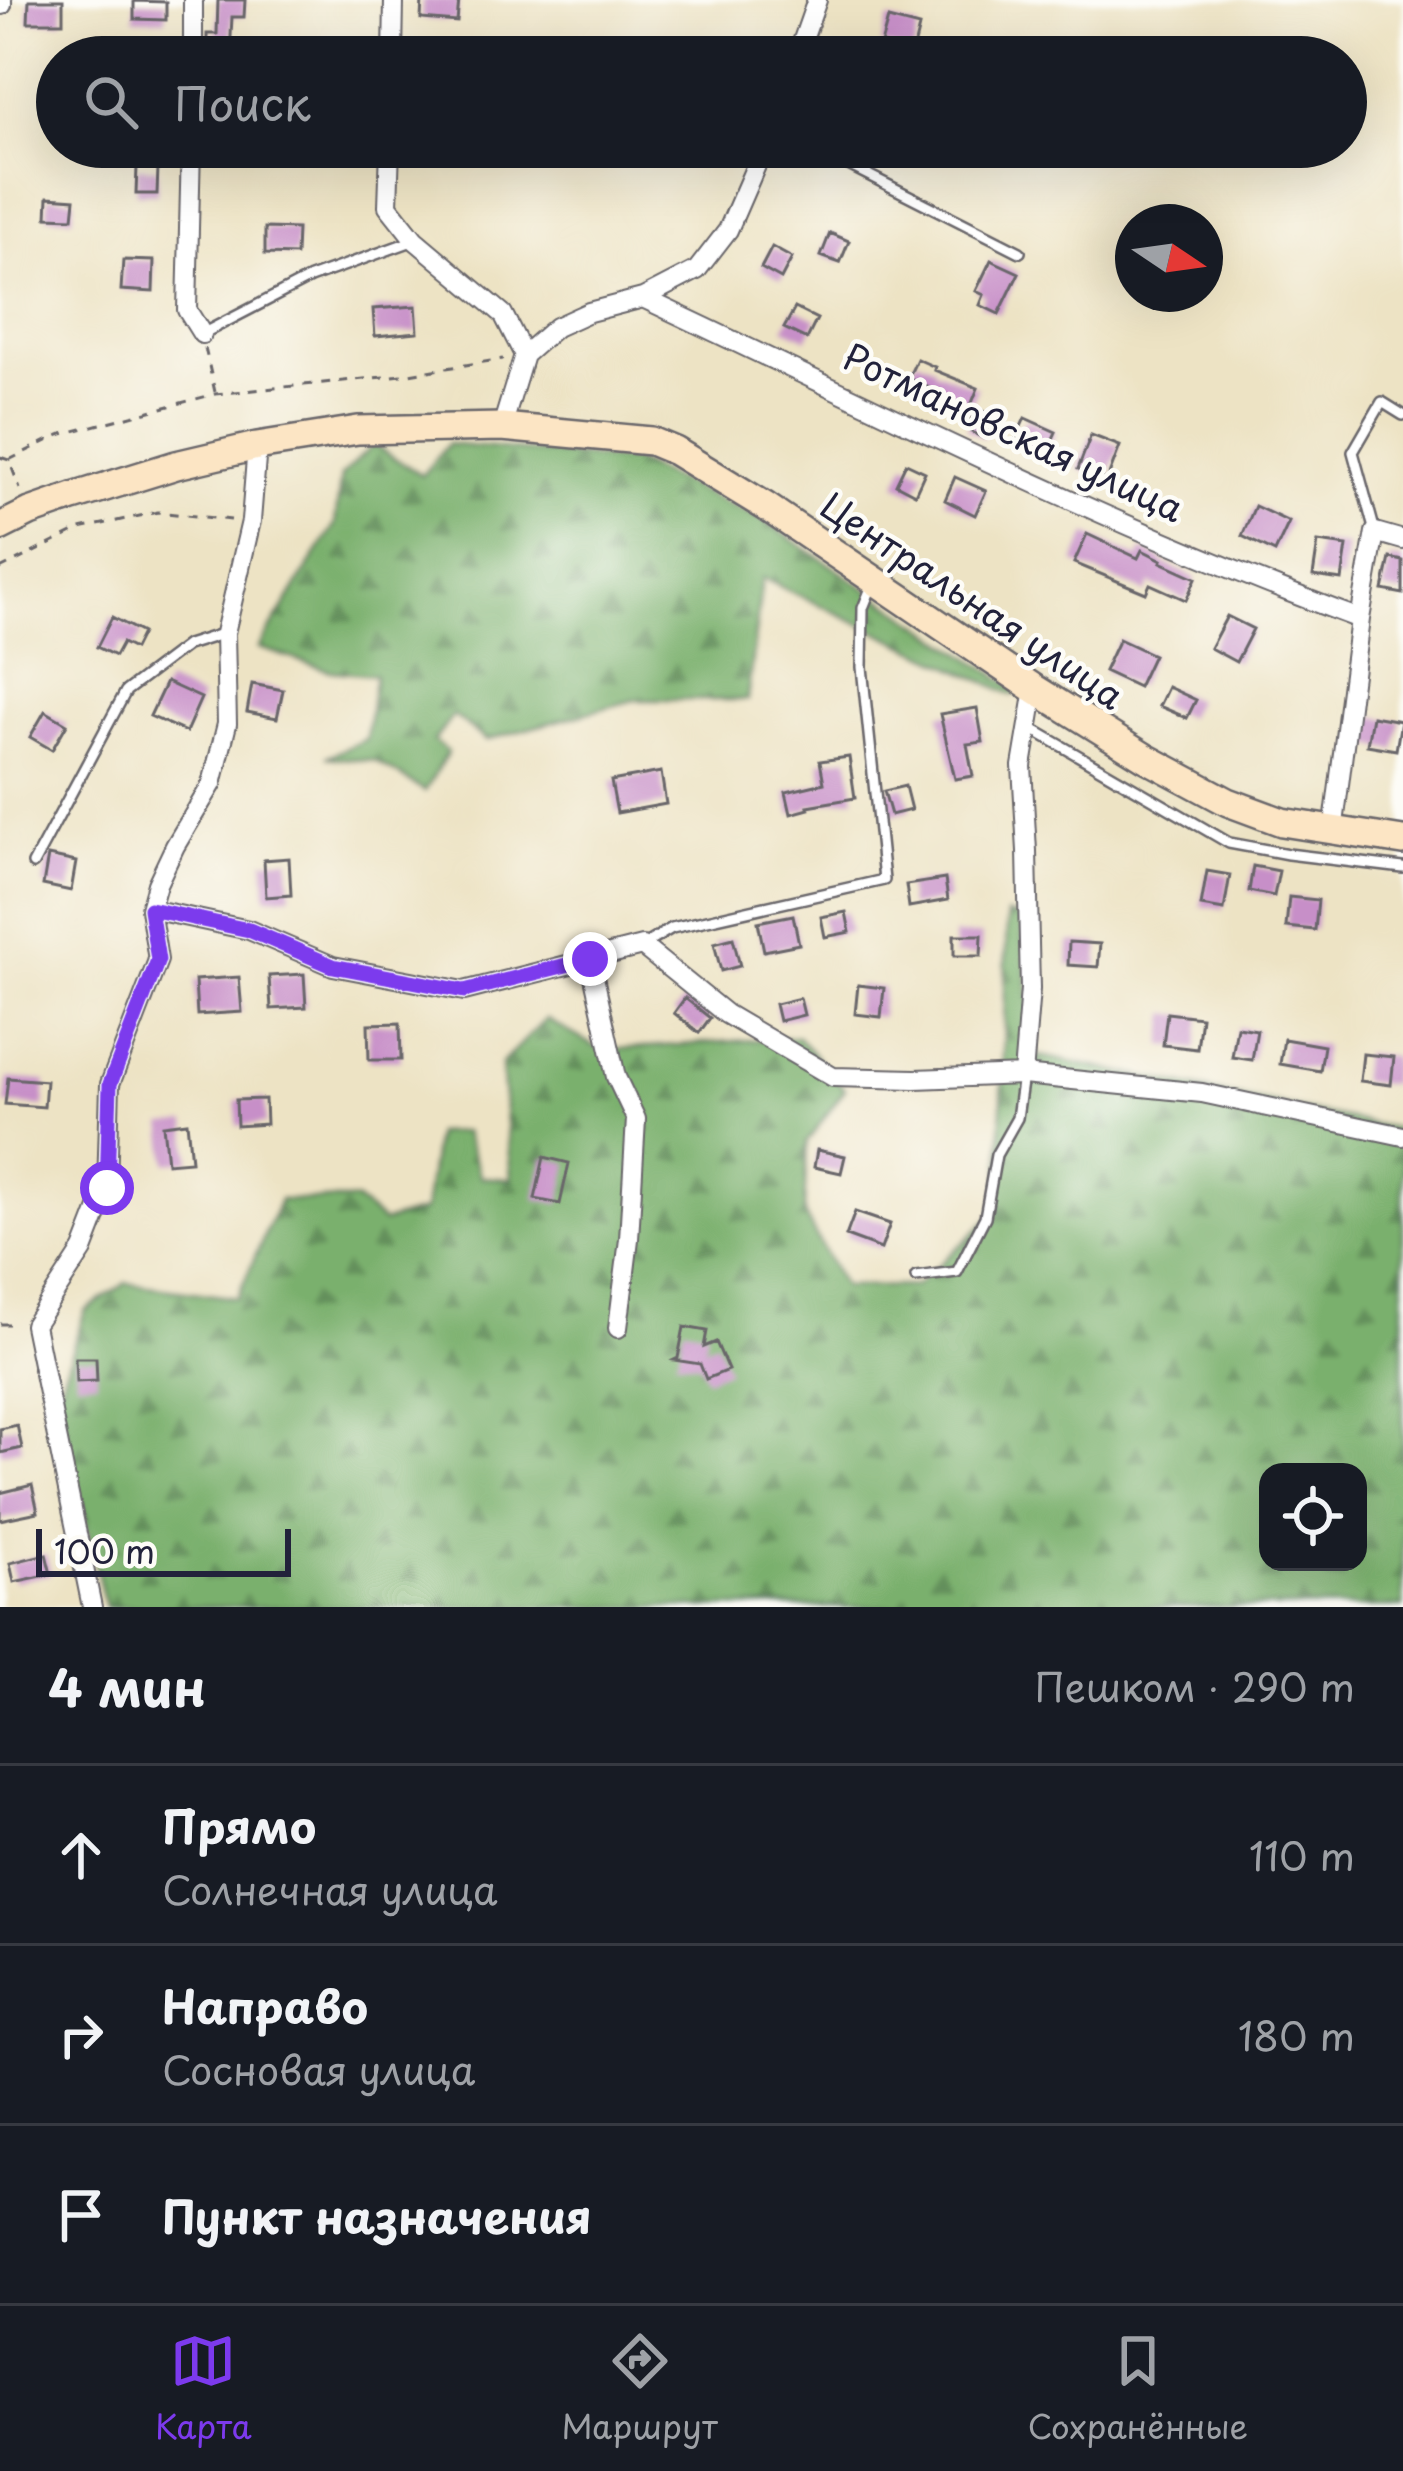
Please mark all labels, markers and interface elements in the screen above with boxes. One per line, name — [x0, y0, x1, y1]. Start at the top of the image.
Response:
search box — [36, 36, 1367, 168]
text: Поиск — [174, 68, 311, 136]
icon: search — [78, 69, 144, 135]
north arrow — [1115, 204, 1223, 312]
street label: Ротмановская улица — [835, 329, 1193, 534]
street label: Центральная улица — [811, 478, 1136, 721]
route end — [563, 932, 617, 986]
route start — [80, 1161, 134, 1215]
map controls — [1259, 1463, 1367, 1571]
button: locate — [1259, 1463, 1367, 1571]
scale bar — [36, 1523, 291, 1576]
text: 100 m — [54, 1525, 155, 1575]
text: 4 мин — [48, 1647, 206, 1724]
text: Пешком · 290 m — [1035, 1656, 1355, 1715]
text: Прямо — [162, 1791, 316, 1859]
icon: ahead — [48, 1822, 114, 1888]
text: 110 m — [1249, 1825, 1355, 1884]
text: Солнечная улица — [162, 1859, 498, 1918]
text: Направо — [162, 1971, 368, 2039]
icon: right — [48, 2002, 114, 2068]
text: 180 m — [1238, 2005, 1355, 2064]
text: Сосновая улица — [162, 2039, 475, 2098]
text: Пункт назначения — [162, 2181, 592, 2249]
icon: arrive — [48, 2182, 114, 2248]
tab: Карта — [155, 2328, 252, 2450]
tab: Маршрут — [562, 2328, 718, 2450]
tab: Сохранённые — [1027, 2328, 1248, 2450]

